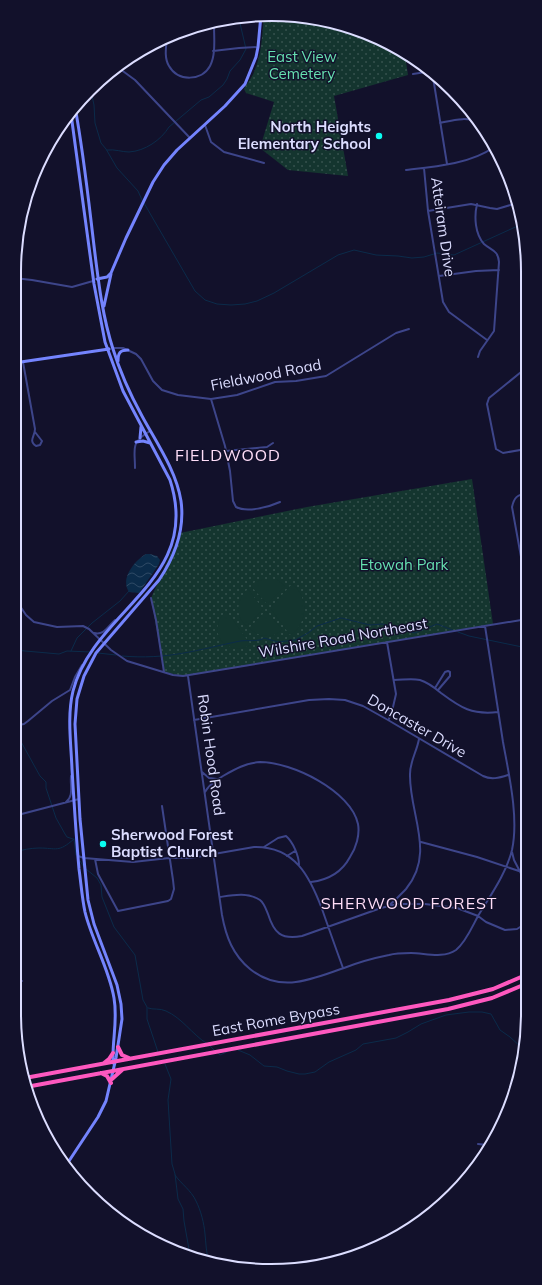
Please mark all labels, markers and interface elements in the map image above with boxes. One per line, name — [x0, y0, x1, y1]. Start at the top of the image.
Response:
park label: East View Cemetery — [267, 47, 337, 83]
place label: North Heights Elementary School — [238, 117, 371, 153]
marker: North Heights Elementary School — [374, 131, 384, 141]
street label: Atteiram Drive — [427, 176, 460, 278]
street label: Fieldwood Road — [209, 354, 323, 395]
district label: FIELDWOOD — [175, 445, 281, 465]
park label: Etowah Park — [360, 555, 449, 574]
street label: Wilshire Road Northeast — [257, 613, 429, 662]
street label: Doncaster Drive — [364, 690, 470, 762]
street label: Robin Hood Road — [194, 693, 229, 817]
place label: Sherwood Forest Baptist Church — [111, 825, 233, 861]
marker: Sherwood Forest Baptist Church — [98, 839, 108, 849]
district label: SHERWOOD FOREST — [321, 893, 497, 913]
street label: East Rome Bypass — [211, 999, 341, 1040]

